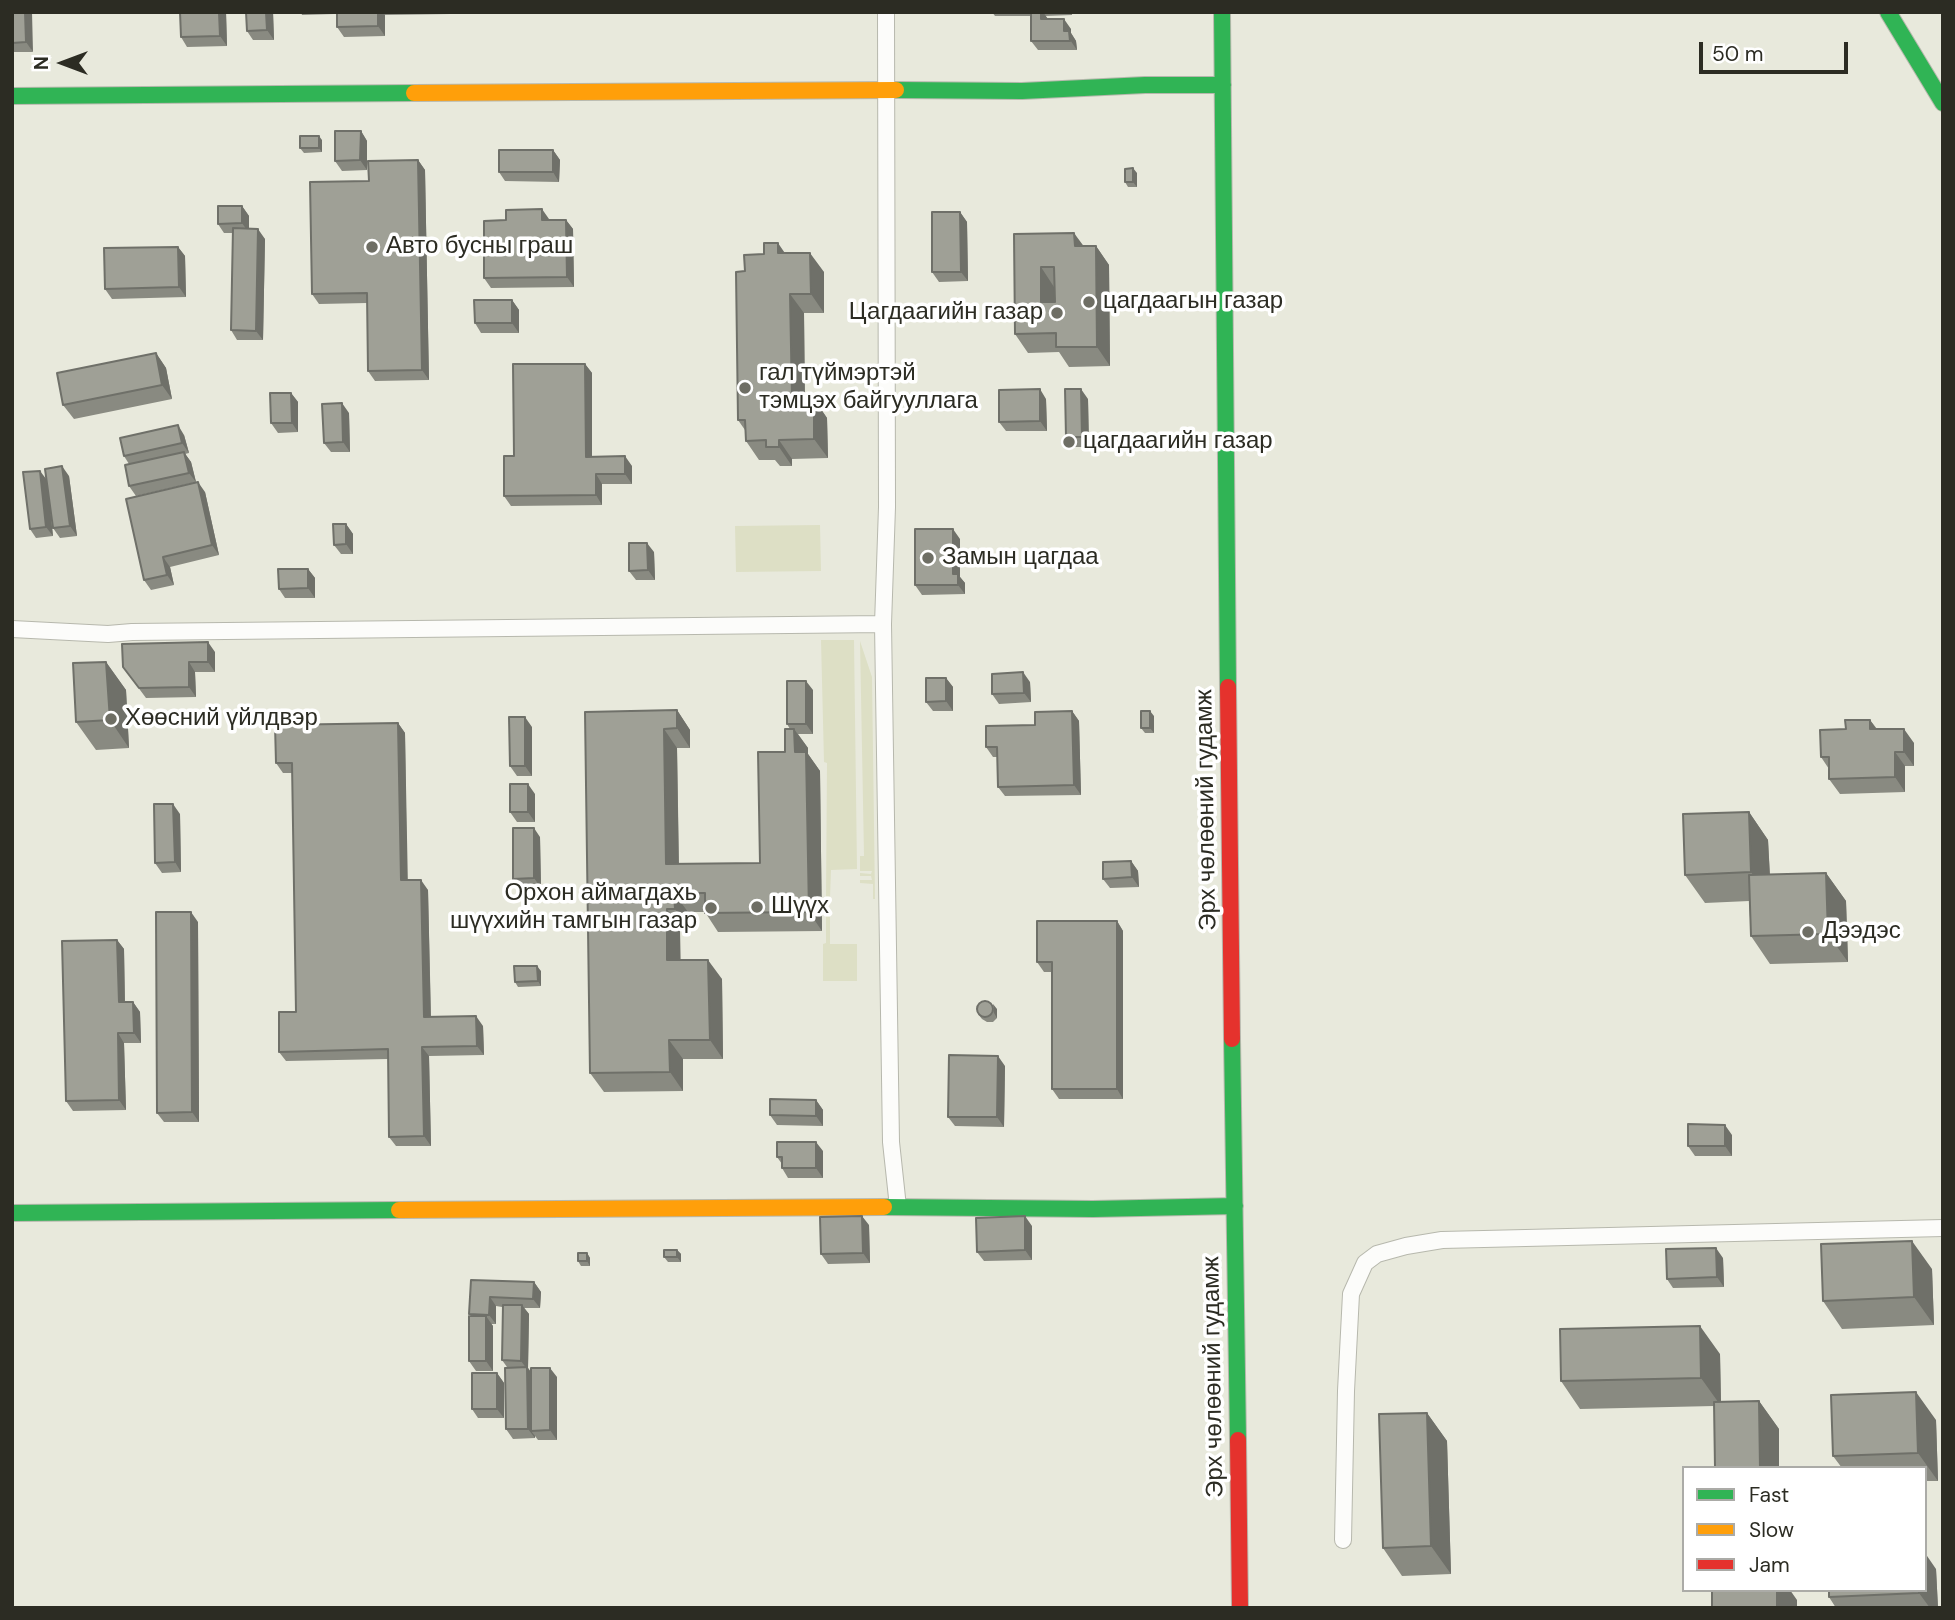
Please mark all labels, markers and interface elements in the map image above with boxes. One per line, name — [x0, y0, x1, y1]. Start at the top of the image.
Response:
north arrow — [28, 28, 98, 98]
scale bar — [1703, 28, 1852, 72]
text: 50 m — [1712, 40, 1763, 68]
text: N — [29, 56, 54, 70]
place label: Авто бусны граш — [386, 233, 573, 261]
marker: Авто бусны граш — [364, 239, 380, 255]
place label: цагдаагын газар — [1103, 288, 1283, 316]
marker: цагдаагын газар — [1081, 294, 1097, 310]
place label: Цагдаагийн газар — [849, 299, 1043, 327]
marker: Цагдаагийн газар — [1049, 305, 1065, 321]
place label: гал түймэртэй тэмцэх байгууллага — [759, 360, 978, 416]
marker: гал түймэртэй тэмцэх байгууллага — [737, 380, 753, 396]
place label: цагдаагийн газар — [1083, 428, 1273, 456]
marker: цагдаагийн газар — [1061, 434, 1077, 450]
place label: Замын цагдаа — [942, 544, 1099, 572]
marker: Замын цагдаа — [920, 550, 936, 566]
street label: Эрх чөлөөний гудамж — [1190, 689, 1224, 931]
place label: Хөөсний үйлдвэр — [125, 705, 318, 733]
marker: Хөөсний үйлдвэр — [103, 711, 119, 727]
place label: Орхон аймагдахь шүүхийн тамгын газар — [450, 880, 697, 936]
place label: Шүүх — [771, 893, 829, 921]
marker: Шүүх — [749, 899, 765, 915]
marker: Орхон аймагдахь шүүхийн тамгын газар — [703, 900, 719, 916]
place label: Дээдэс — [1822, 918, 1901, 946]
marker: Дээдэс — [1800, 924, 1816, 940]
street label: Эрх чөлөөний гудамж — [1197, 1256, 1231, 1498]
legend — [1682, 1466, 1927, 1592]
text: Fast — [1749, 1481, 1789, 1509]
text: Slow — [1749, 1516, 1794, 1544]
text: Jam — [1749, 1551, 1790, 1579]

